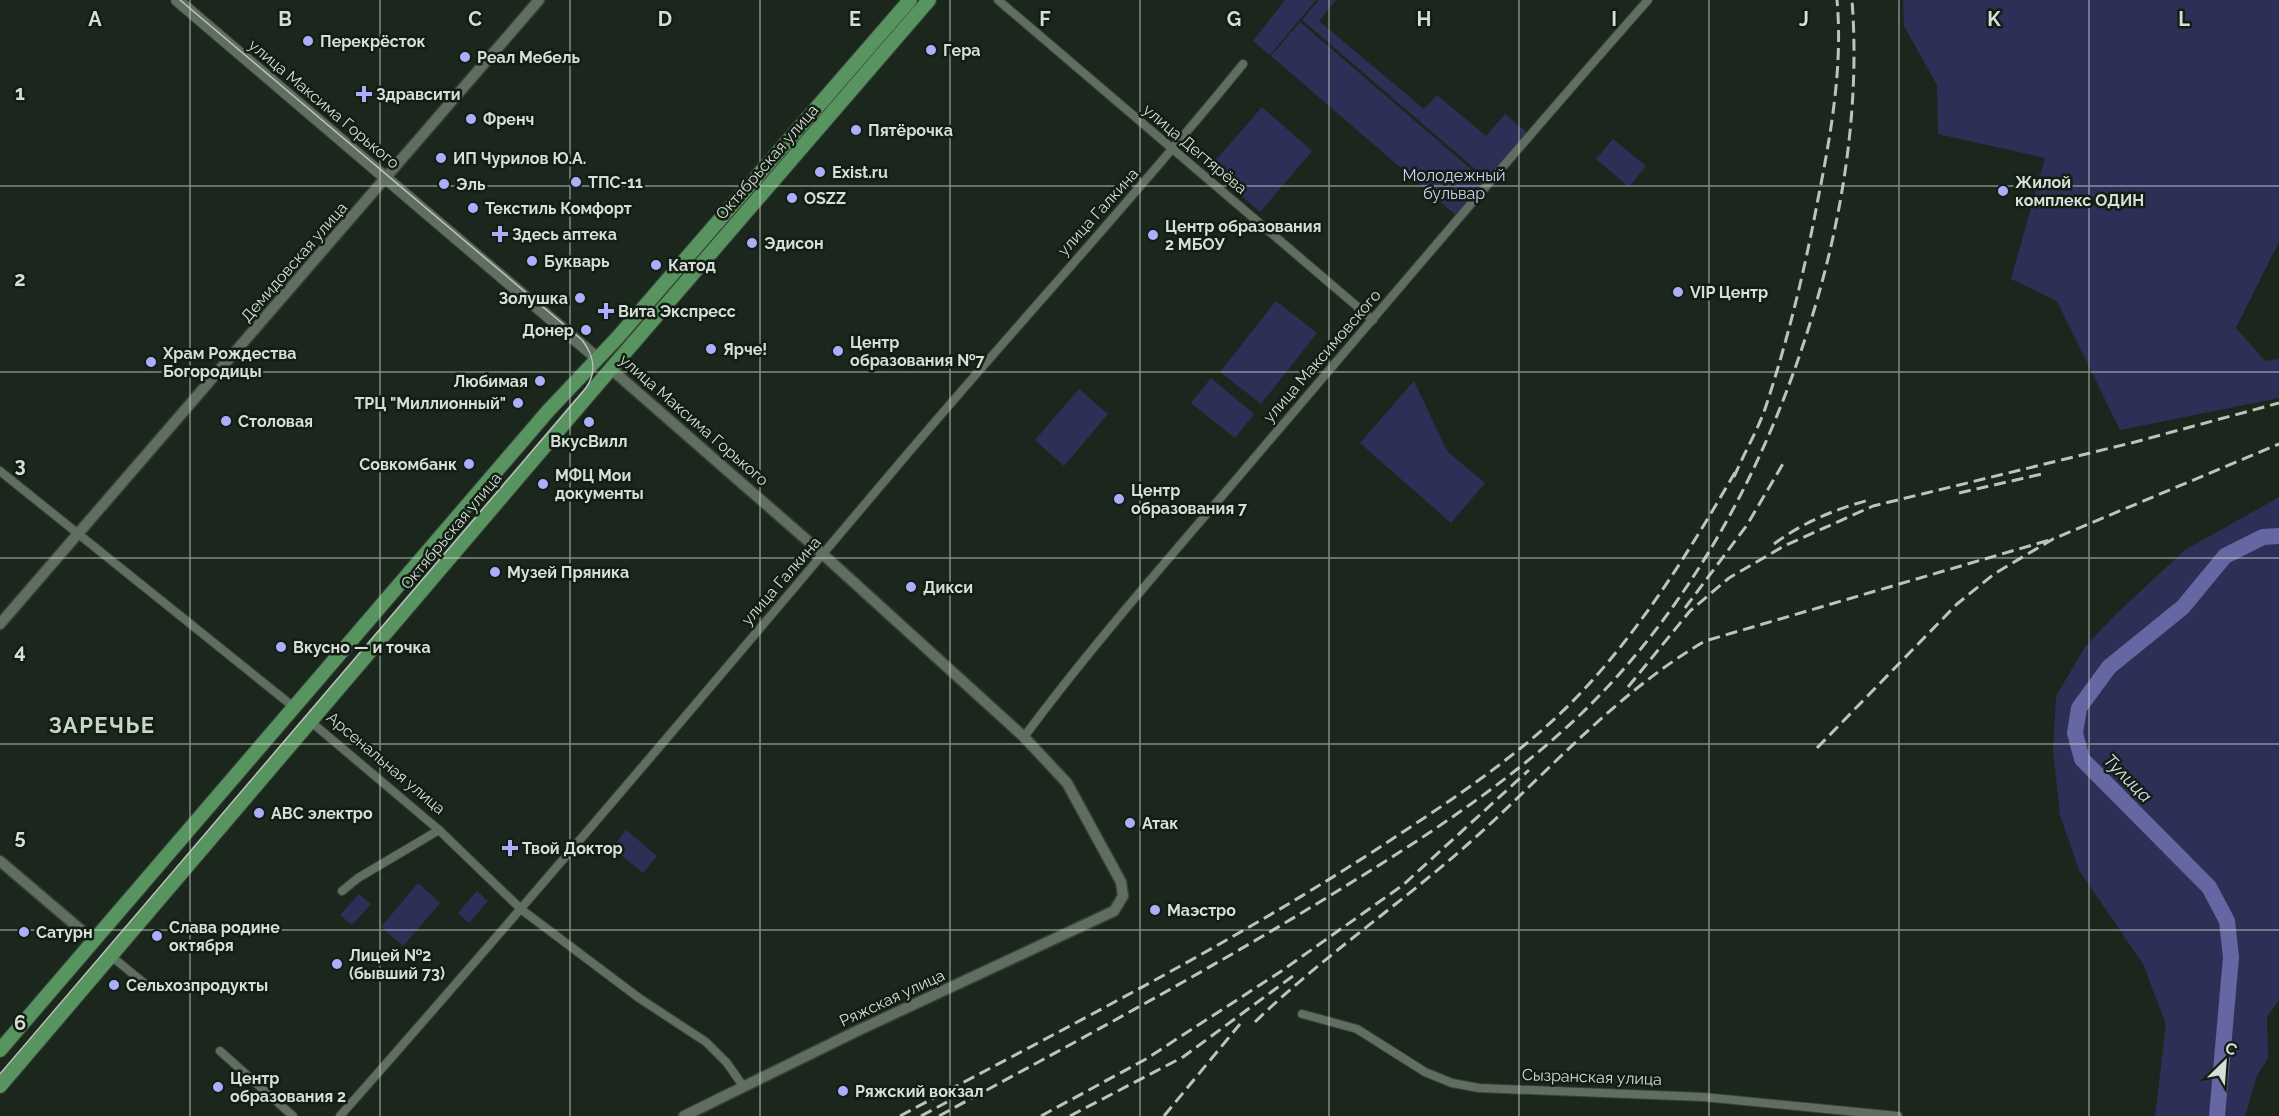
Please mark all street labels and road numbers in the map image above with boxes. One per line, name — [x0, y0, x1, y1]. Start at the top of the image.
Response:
street label: улица Максима Горького — [245, 35, 403, 173]
street label: улица Дегтярёва — [1139, 100, 1251, 198]
street label: Октябрьская улица — [712, 101, 822, 223]
street label: улица Галкина — [1054, 164, 1142, 260]
street label: Демидовская улица — [237, 198, 351, 326]
street label: улица Максимовского — [1259, 286, 1385, 426]
street label: улица Максима Горького — [616, 350, 772, 490]
street label: Октябрьская улица — [397, 469, 505, 593]
street label: улица Галкина — [737, 533, 825, 629]
street label: Арсенальная улица — [323, 708, 449, 818]
street label: Ряжская улица — [836, 965, 948, 1031]
street label: Сызранская улица — [1522, 1065, 1662, 1089]

